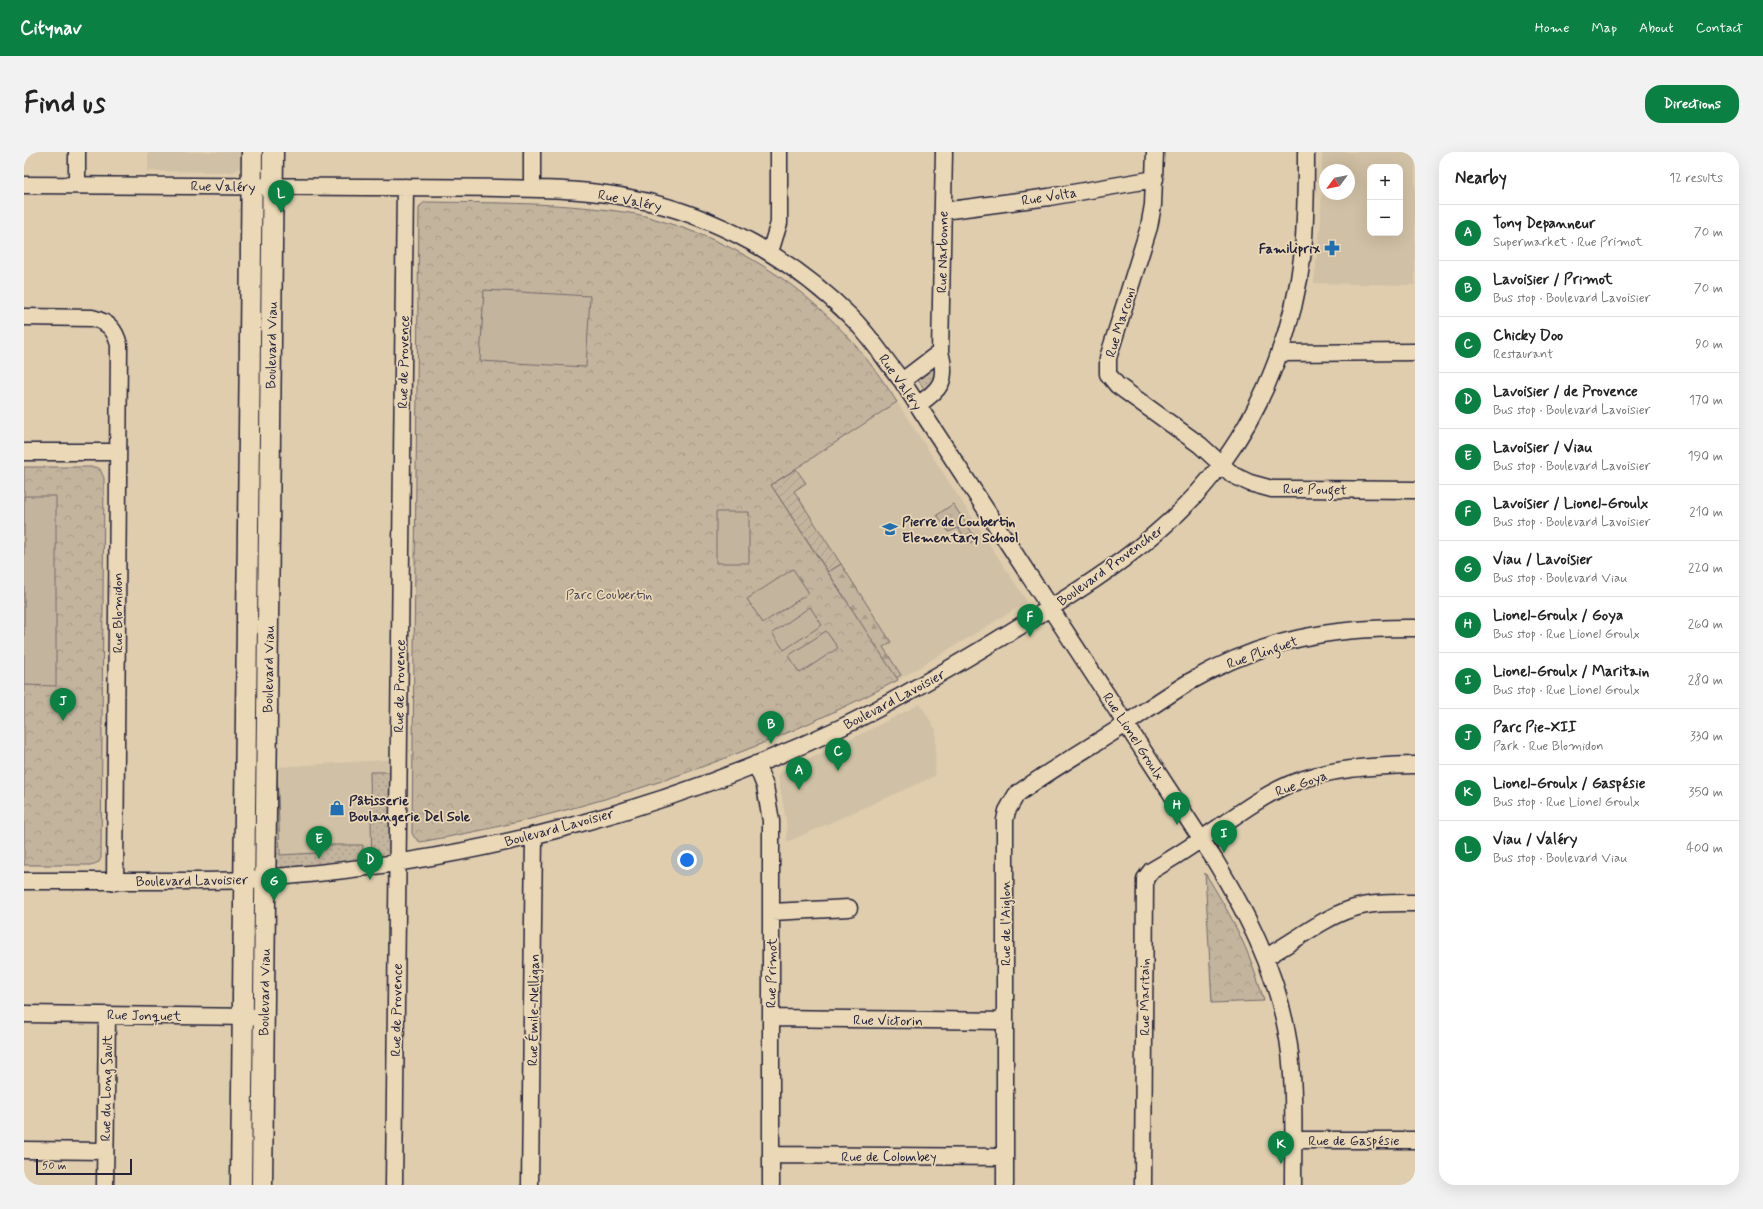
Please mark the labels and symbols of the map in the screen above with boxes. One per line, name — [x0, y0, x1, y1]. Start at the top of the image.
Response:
north arrow — [1319, 164, 1355, 200]
street label: Rue Valéry — [190, 177, 256, 197]
pin: L — [268, 180, 294, 213]
street label: Rue Volta — [1020, 184, 1078, 210]
street label: Rue Valéry — [596, 186, 663, 216]
street label: Rue Narbonne — [933, 211, 953, 293]
pharmacy icon: Familiprix — [1323, 239, 1341, 257]
place label: Familiprix — [1259, 240, 1320, 258]
street label: Rue Marconi — [1102, 285, 1140, 360]
street label: Boulevard Viau — [262, 301, 282, 389]
street label: Rue de Provence — [394, 315, 414, 409]
street label: Rue Valéry — [874, 351, 926, 414]
street label: Rue Pouget — [1283, 480, 1348, 502]
place label: Pierre de Coubertin Elementary School — [902, 513, 1018, 547]
school or university icon: Pierre de Coubertin Elementary School — [881, 520, 899, 538]
street label: Boulevard Provencher — [1054, 521, 1167, 610]
street label: Rue Blomidon — [109, 573, 127, 653]
park label: Parc Coubertin — [566, 586, 652, 604]
pin: F — [1017, 604, 1043, 637]
street label: Boulevard Viau — [259, 625, 279, 713]
street label: Rue Plinguet — [1224, 632, 1301, 675]
street label: Rue de Provence — [390, 639, 410, 733]
street label: Boulevard Lavoisier — [841, 665, 949, 734]
pin: J — [50, 688, 76, 721]
street label: Rue Lionel Groulx — [1098, 689, 1168, 784]
pin: B — [758, 711, 784, 744]
pin: C — [825, 738, 851, 771]
pin: A — [786, 757, 812, 790]
street label: Rue Goya — [1273, 767, 1330, 801]
place label: Pâtisserie Boulangerie Del Sole — [349, 792, 471, 827]
pin: H — [1164, 792, 1190, 825]
shop icon: Pâtisserie Boulangerie Del Sole — [328, 799, 346, 817]
street label: Boulevard Lavoisier — [503, 805, 616, 851]
pin: I — [1211, 820, 1237, 853]
pin: E — [306, 826, 332, 859]
pin: D — [357, 847, 383, 880]
your location — [677, 850, 697, 870]
pin: G — [261, 868, 287, 901]
street label: Boulevard Lavoisier — [136, 871, 249, 891]
street label: Rue de l'Aiglon — [997, 880, 1015, 966]
street label: Rue Primot — [762, 937, 782, 1008]
street label: Boulevard Viau — [255, 948, 275, 1036]
street label: Rue Émile-Nelligan — [524, 954, 544, 1066]
street label: Rue Maritain — [1136, 958, 1154, 1036]
street label: Rue de Provence — [387, 963, 407, 1057]
street label: Rue Jonquet — [107, 1006, 182, 1026]
street label: Rue Victorin — [853, 1011, 923, 1031]
street label: Rue du Long Sault — [97, 1034, 117, 1142]
pin: K — [1268, 1131, 1294, 1164]
street label: Rue de Gaspésie — [1308, 1132, 1400, 1150]
street label: Rue de Colombey — [841, 1148, 937, 1166]
scale bar — [36, 1157, 132, 1176]

